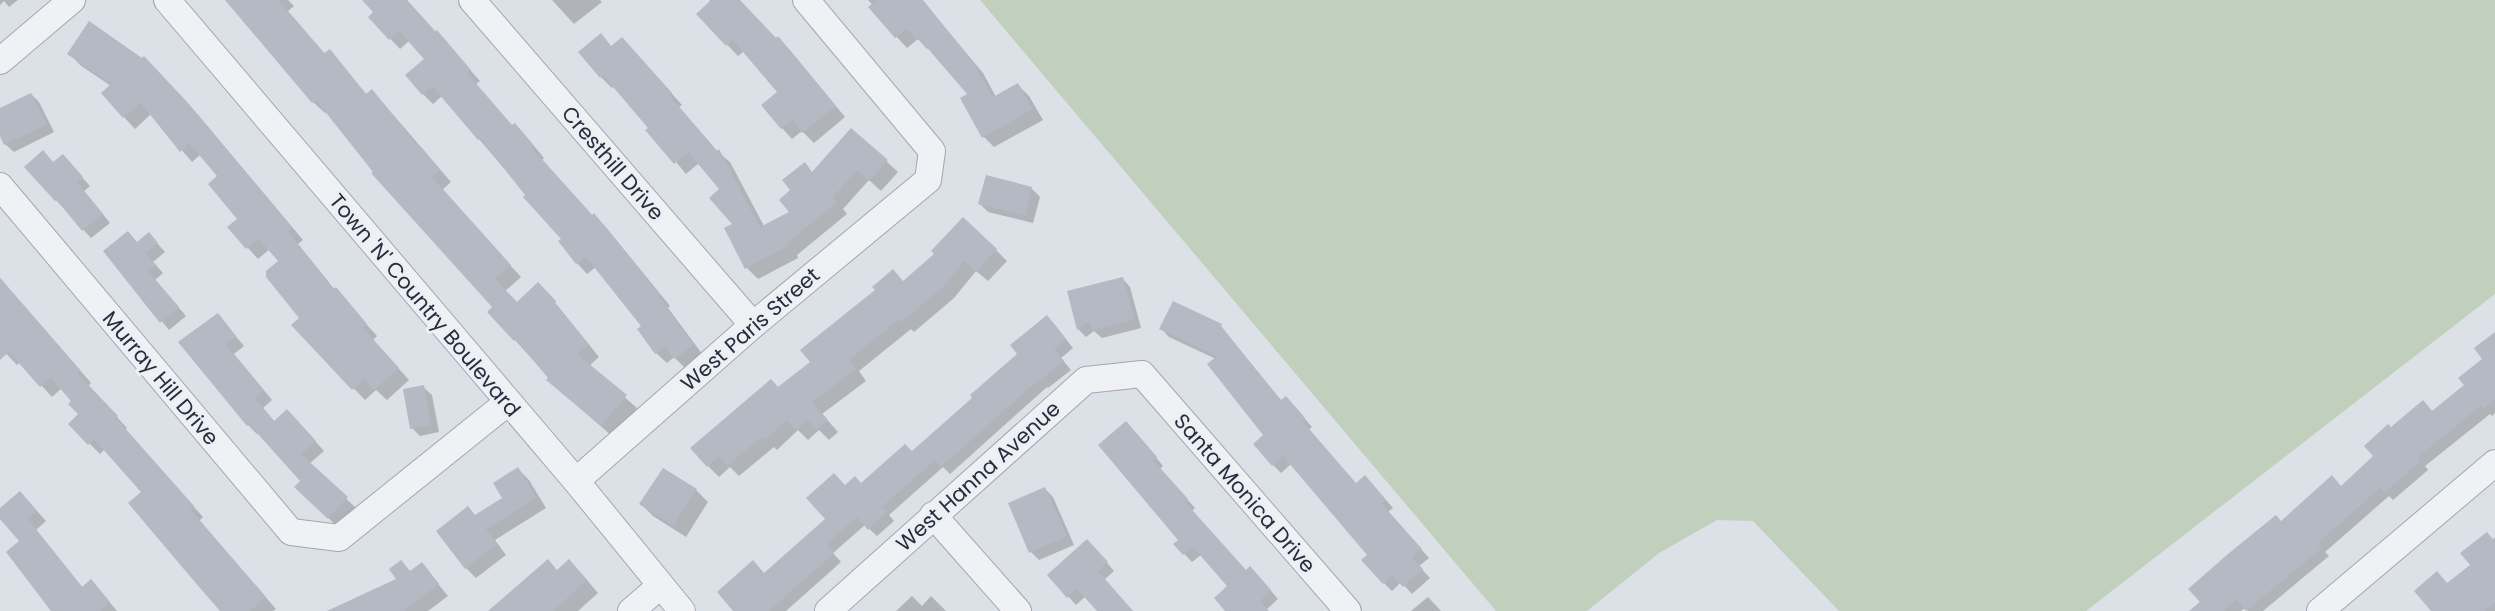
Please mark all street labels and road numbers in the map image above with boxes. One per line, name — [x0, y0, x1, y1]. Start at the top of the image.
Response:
street label: Cresthill Drive — [555, 100, 671, 226]
street label: Town 'N' Country Boulevard — [323, 187, 527, 423]
street label: West Paris Street — [674, 261, 826, 397]
street label: Murray Hill Drive — [96, 305, 226, 451]
street label: West Hanna Avenue — [890, 394, 1066, 558]
street label: Santa Monica Drive — [1168, 407, 1322, 579]

